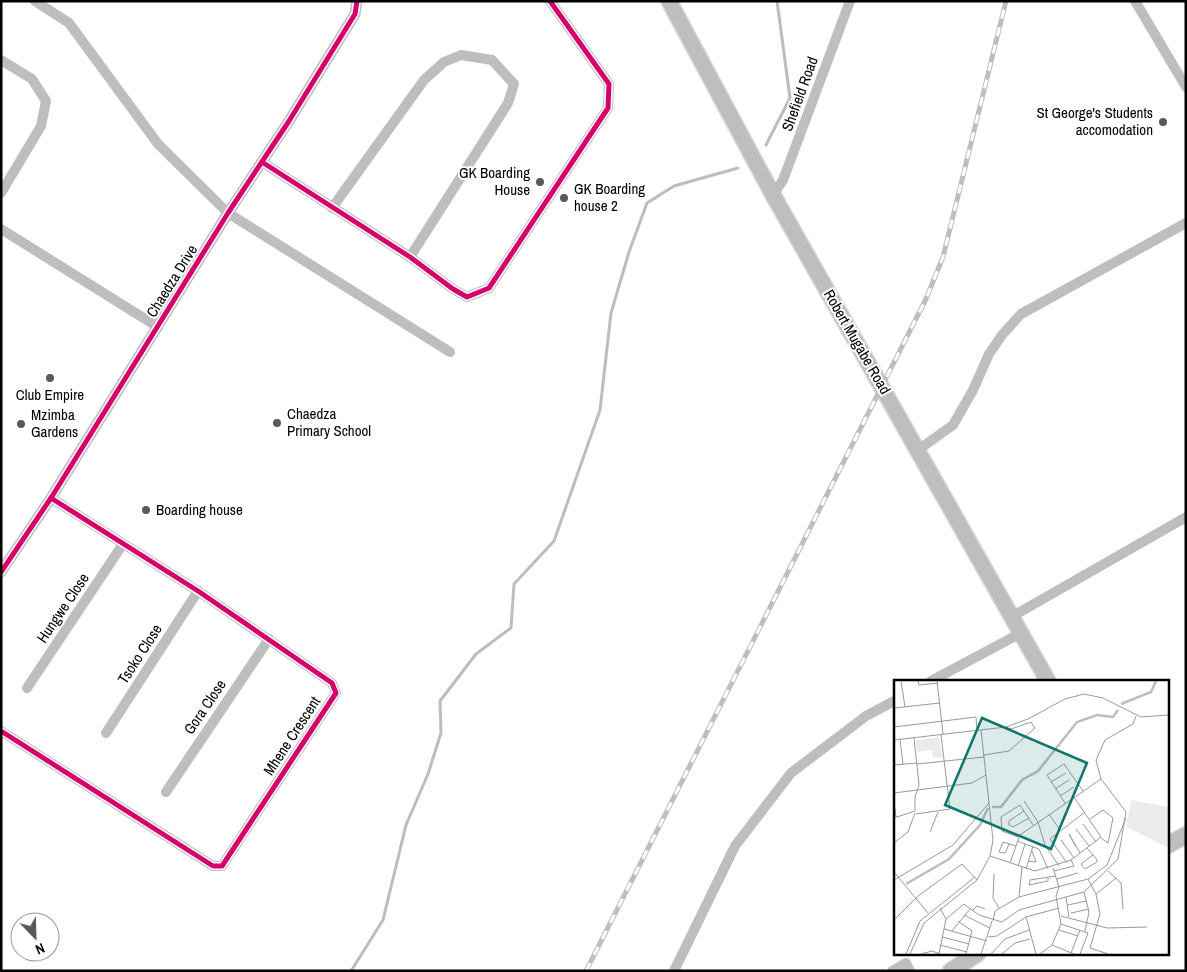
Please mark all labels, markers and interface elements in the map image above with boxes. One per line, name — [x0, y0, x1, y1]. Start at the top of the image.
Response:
street label: Shefield Road — [776, 54, 823, 134]
place label: St George's Students accomodation — [1036, 102, 1153, 140]
marker: St George's Students accomodation — [1157, 116, 1169, 128]
place label: GK Boarding House — [459, 162, 530, 200]
marker: GK Boarding House — [534, 176, 546, 188]
place label: GK Boarding house 2 — [574, 178, 645, 216]
marker: GK Boarding house 2 — [558, 192, 570, 204]
street label: Chaedza Drive — [141, 240, 202, 321]
street label: Robert Mugabe Road — [819, 286, 896, 398]
marker: Club Empire — [44, 372, 56, 384]
place label: Club Empire — [16, 384, 84, 405]
place label: Chaedza Primary School — [287, 403, 371, 441]
place label: Mzimba Gardens — [31, 404, 78, 442]
marker: Chaedza Primary School — [271, 417, 283, 429]
marker: Mzimba Gardens — [15, 418, 27, 430]
place label: Boarding house — [156, 499, 243, 520]
marker: Boarding house — [140, 504, 152, 516]
street label: Hungwe Close — [32, 569, 94, 647]
street label: Tsoko Close — [112, 620, 167, 688]
street label: Gora Close — [178, 675, 231, 738]
inset map — [894, 680, 1170, 954]
street label: Mhene Crescent — [258, 692, 325, 779]
north arrow — [10, 912, 60, 962]
text: N — [33, 939, 47, 959]

